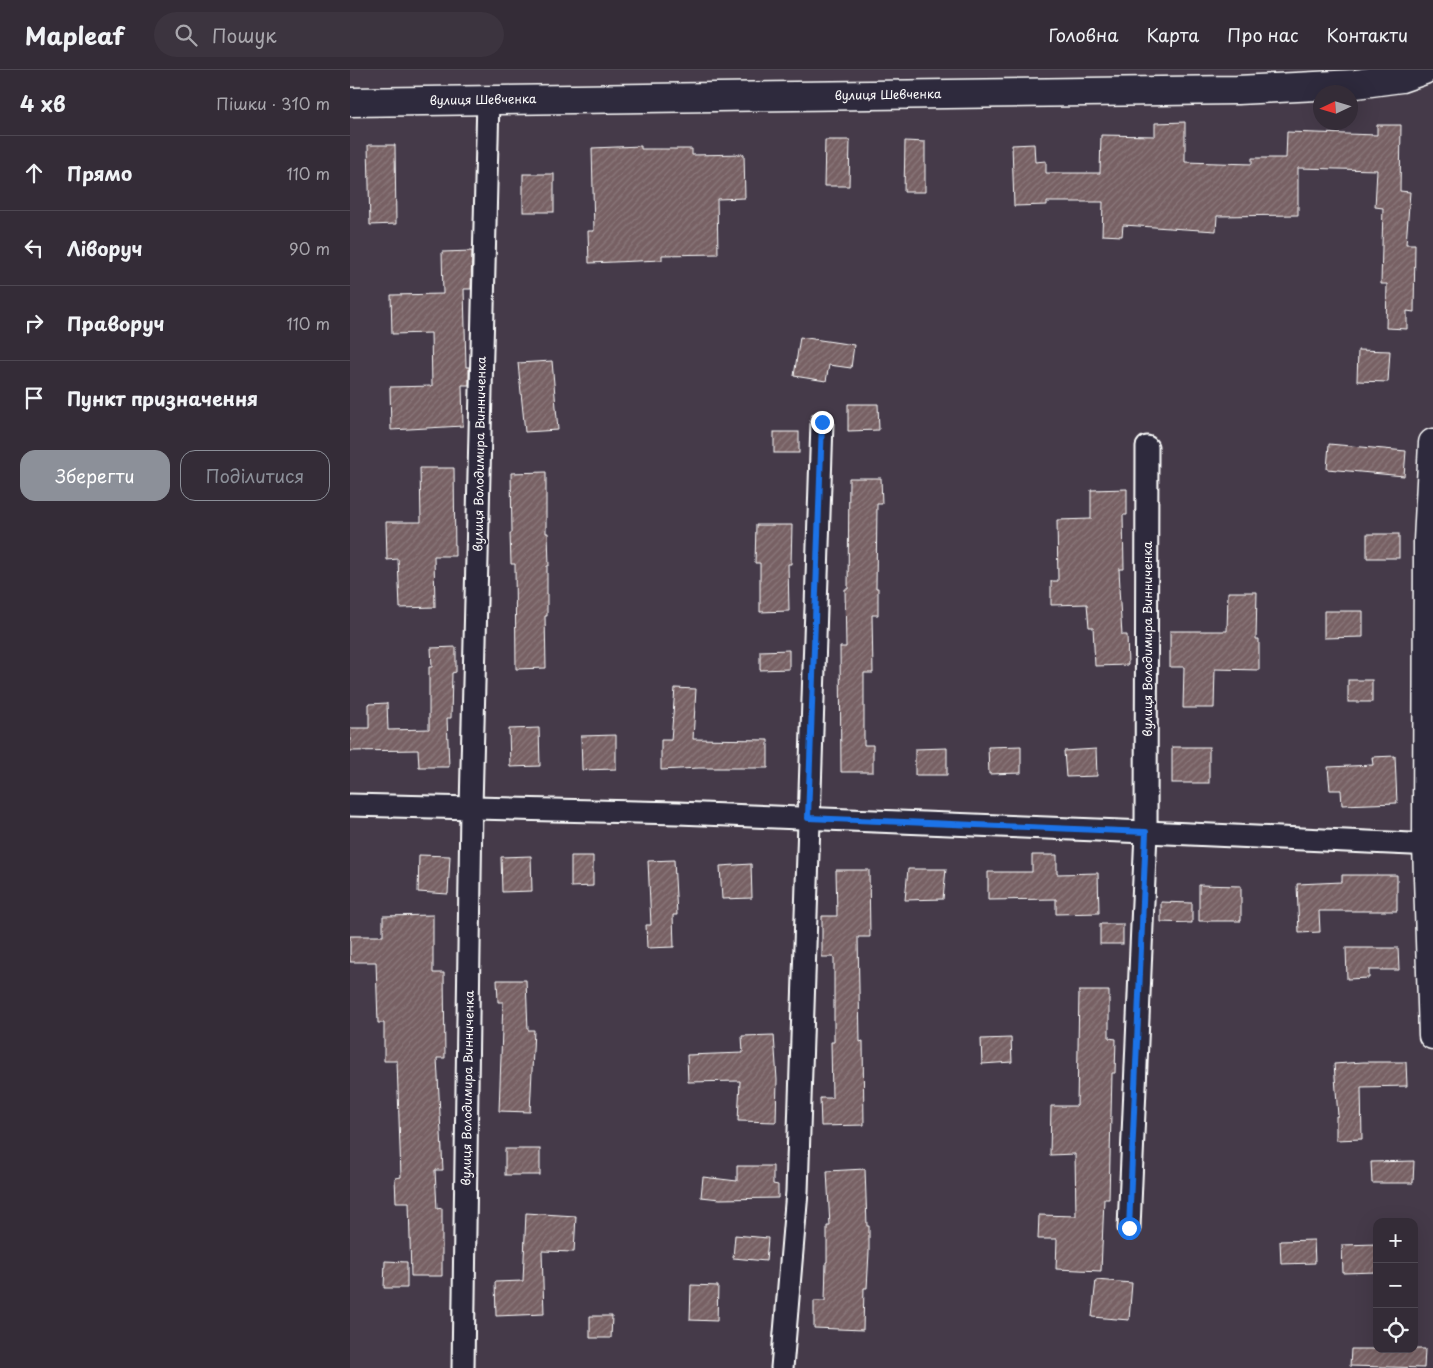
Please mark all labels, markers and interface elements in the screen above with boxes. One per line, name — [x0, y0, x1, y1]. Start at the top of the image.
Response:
search box — [154, 12, 504, 57]
text: Mapleaf — [25, 17, 124, 53]
icon: search — [172, 21, 200, 49]
text: Пошук — [212, 21, 277, 49]
text: Головна — [1048, 21, 1118, 48]
text: Карта — [1146, 21, 1199, 48]
text: Про нас — [1227, 21, 1299, 48]
text: Контакти — [1327, 21, 1408, 48]
street label: вулиця Шевченка — [834, 84, 942, 104]
north arrow — [1313, 85, 1358, 130]
text: 4 хв — [20, 87, 66, 119]
street label: вулиця Шевченка — [429, 89, 537, 109]
text: Пішки · 310 m — [216, 91, 330, 115]
icon: ahead — [20, 159, 48, 187]
text: Прямо — [67, 159, 132, 187]
text: 110 m — [287, 161, 330, 185]
icon: left — [20, 234, 48, 262]
text: Ліворуч — [67, 234, 143, 262]
text: 90 m — [289, 236, 330, 260]
icon: right — [20, 309, 48, 337]
text: Праворуч — [67, 309, 164, 337]
text: 110 m — [287, 311, 330, 335]
street label: вулиця Володимира Винниченка — [468, 356, 490, 552]
icon: arrive — [20, 384, 48, 412]
text: Пункт призначення — [67, 384, 258, 412]
route end — [811, 411, 834, 434]
button: Зберегти — [20, 450, 170, 501]
button: Поділитися — [180, 450, 330, 501]
street label: вулиця Володимира Винниченка — [1138, 541, 1156, 737]
street label: вулиця Володимира Винниченка — [456, 990, 478, 1186]
route start — [1118, 1217, 1141, 1240]
map controls — [1373, 1218, 1418, 1353]
button: + — [1373, 1218, 1418, 1263]
button: − — [1373, 1263, 1418, 1308]
button: locate — [1373, 1308, 1418, 1353]

